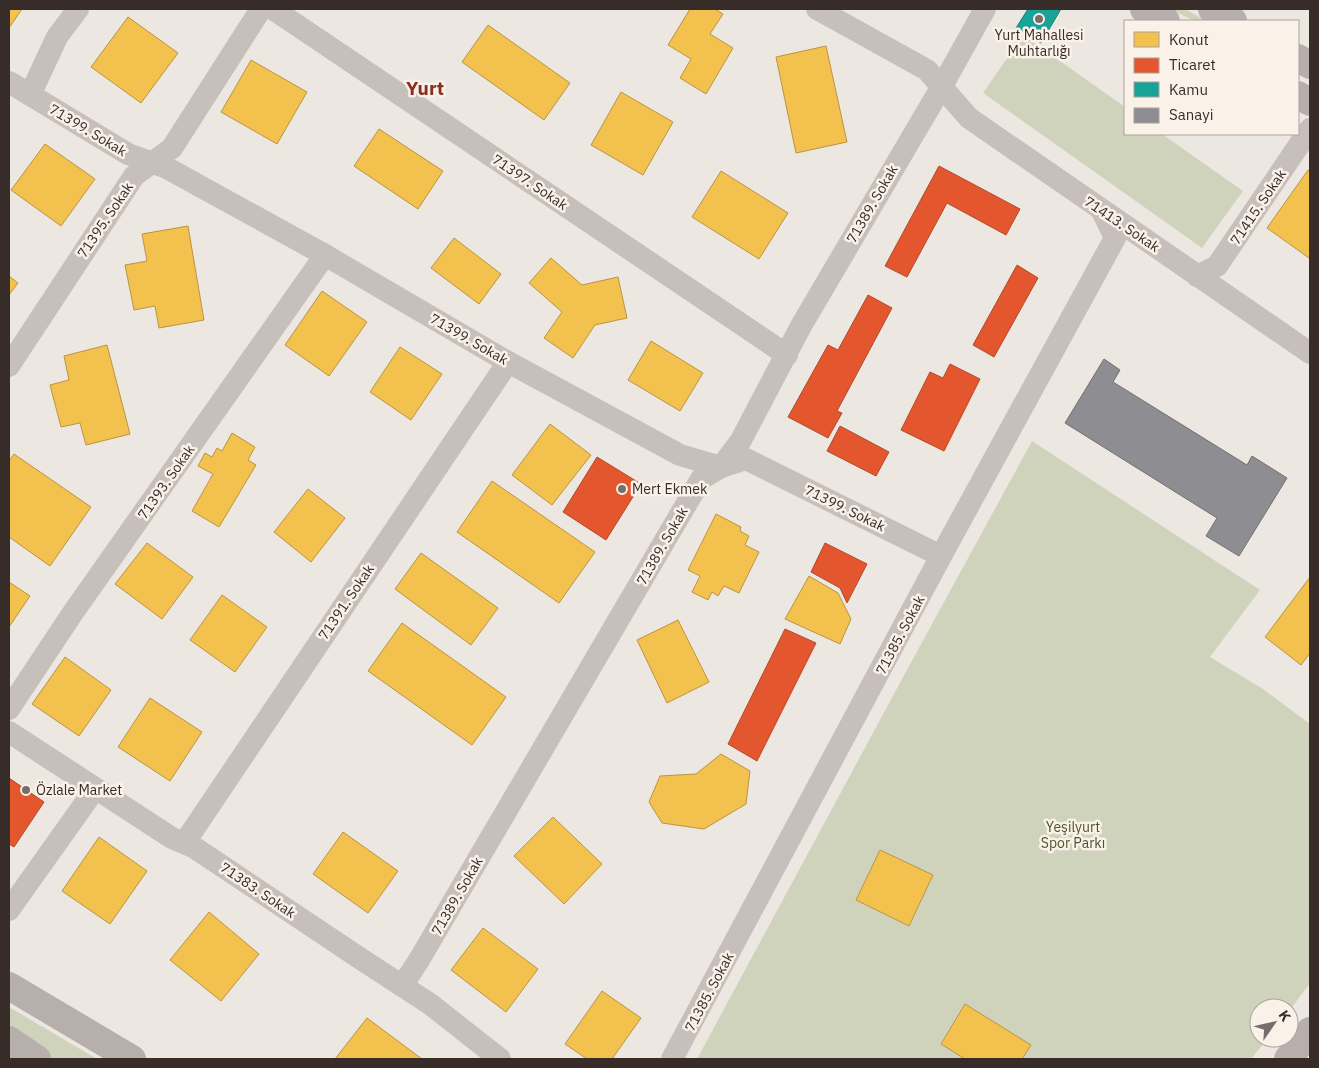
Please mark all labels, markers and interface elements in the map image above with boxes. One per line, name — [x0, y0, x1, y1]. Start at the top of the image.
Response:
marker: Yurt Mahallesi Muhtarlığı — [1033, 13, 1045, 25]
legend — [1124, 20, 1299, 135]
place label: Yurt Mahallesi Muhtarlığı — [994, 26, 1084, 60]
text: Konut — [1169, 30, 1209, 49]
text: Ticaret — [1169, 55, 1216, 74]
district label: Yurt — [406, 76, 444, 100]
text: Kamu — [1169, 80, 1208, 99]
street label: 71399. Sokak — [46, 100, 131, 161]
text: Sanayi — [1169, 105, 1213, 124]
street label: 71397. Sokak — [489, 150, 572, 214]
street label: 71389. Sokak — [842, 161, 902, 246]
street label: 71415. Sokak — [1226, 165, 1290, 248]
street label: 71395. Sokak — [73, 178, 137, 261]
street label: 71413. Sokak — [1081, 192, 1164, 256]
street label: 71399. Sokak — [427, 309, 512, 369]
street label: 71393. Sokak — [134, 441, 199, 523]
place label: Mert Ekmek — [632, 480, 708, 498]
street label: 71399. Sokak — [802, 481, 889, 535]
marker: Mert Ekmek — [616, 483, 628, 495]
street label: 71389. Sokak — [632, 503, 692, 588]
street label: 71391. Sokak — [314, 560, 378, 643]
street label: 71385. Sokak — [872, 592, 929, 678]
place label: Özlale Market — [36, 781, 122, 799]
marker: Özlale Market — [20, 784, 32, 796]
park label: Yeşilyurt Spor Parkı — [1041, 818, 1105, 852]
street label: 71389. Sokak — [427, 853, 487, 938]
street label: 71383. Sokak — [217, 858, 300, 922]
street label: 71385. Sokak — [681, 949, 738, 1035]
north arrow — [1249, 998, 1299, 1048]
text: K — [1275, 1007, 1295, 1025]

